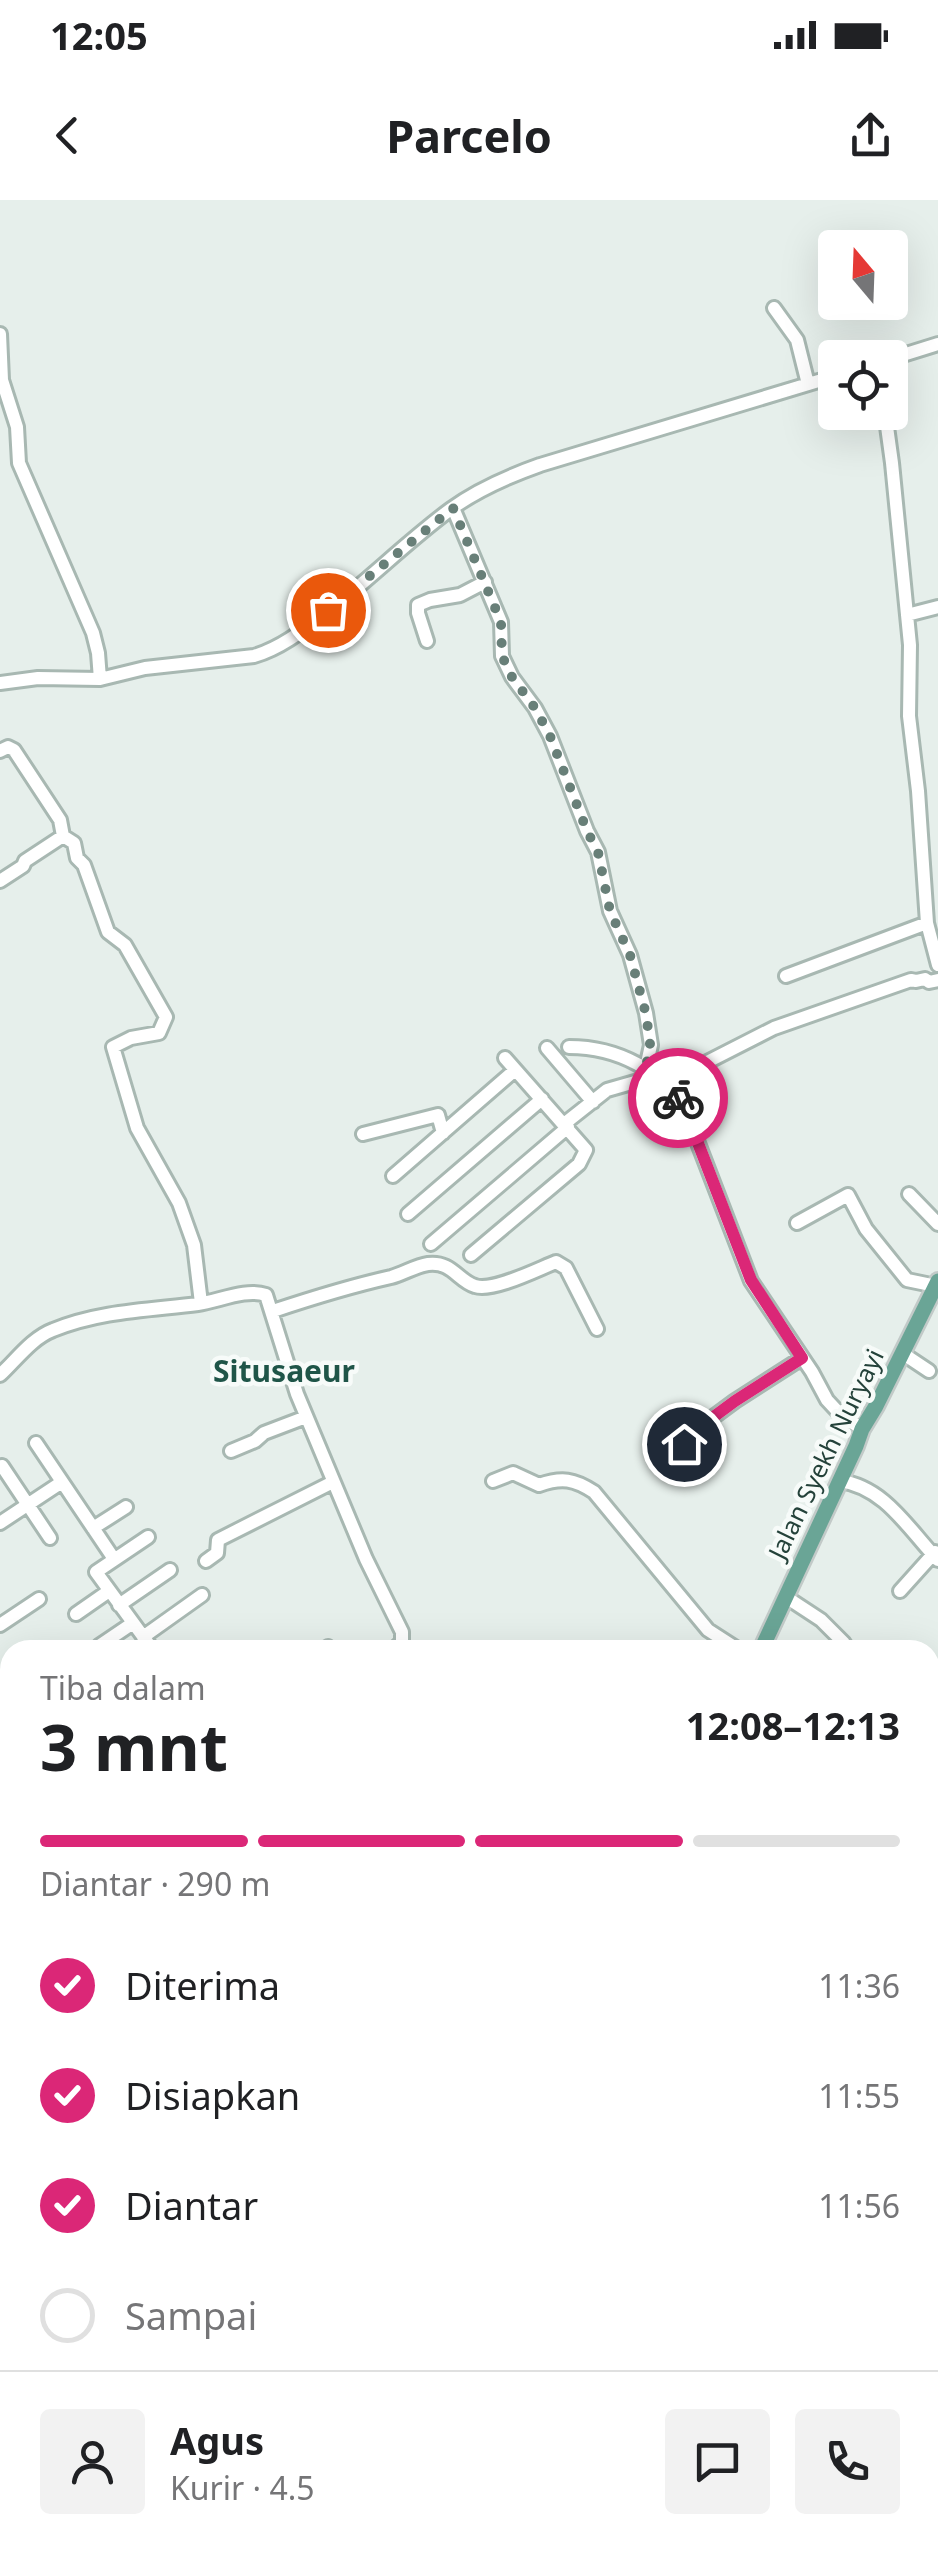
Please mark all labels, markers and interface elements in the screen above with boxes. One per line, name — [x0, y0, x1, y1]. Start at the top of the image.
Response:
text: 12:05 — [50, 9, 148, 61]
text: Parcelo — [386, 105, 552, 166]
icon: back — [40, 108, 95, 163]
icon: share — [843, 108, 898, 163]
north arrow — [818, 230, 908, 320]
map controls — [818, 230, 908, 430]
button: locate — [818, 340, 908, 430]
pin — [286, 568, 371, 653]
icon: bag — [301, 583, 356, 638]
courier — [628, 1048, 728, 1148]
icon: bike — [651, 1071, 706, 1126]
street label: Jalan Syekh Nuryayi — [759, 1343, 891, 1566]
district label: Situsaeur — [213, 1350, 356, 1391]
pin — [642, 1402, 727, 1487]
icon: home — [657, 1417, 712, 1472]
text: Tiba dalam — [40, 1666, 206, 1709]
text: 12:08–12:13 — [686, 1699, 900, 1751]
text: 3 mnt — [40, 1702, 228, 1790]
text: Diantar · 290 m — [40, 1862, 270, 1905]
icon: check — [40, 1958, 95, 2013]
text: Diterima — [125, 1959, 280, 2011]
text: 11:36 — [818, 1964, 900, 2007]
icon: check — [40, 2068, 95, 2123]
text: Disiapkan — [125, 2069, 300, 2121]
text: 11:55 — [818, 2074, 900, 2117]
icon: check — [40, 2178, 95, 2233]
text: Diantar — [125, 2179, 258, 2231]
text: 11:56 — [818, 2184, 900, 2227]
text: Sampai — [125, 2289, 257, 2341]
button: person — [40, 2409, 145, 2514]
button: chat — [665, 2409, 770, 2514]
button: phone — [795, 2409, 900, 2514]
text: Agus — [170, 2414, 264, 2466]
text: Kurir · 4.5 — [170, 2466, 315, 2509]

